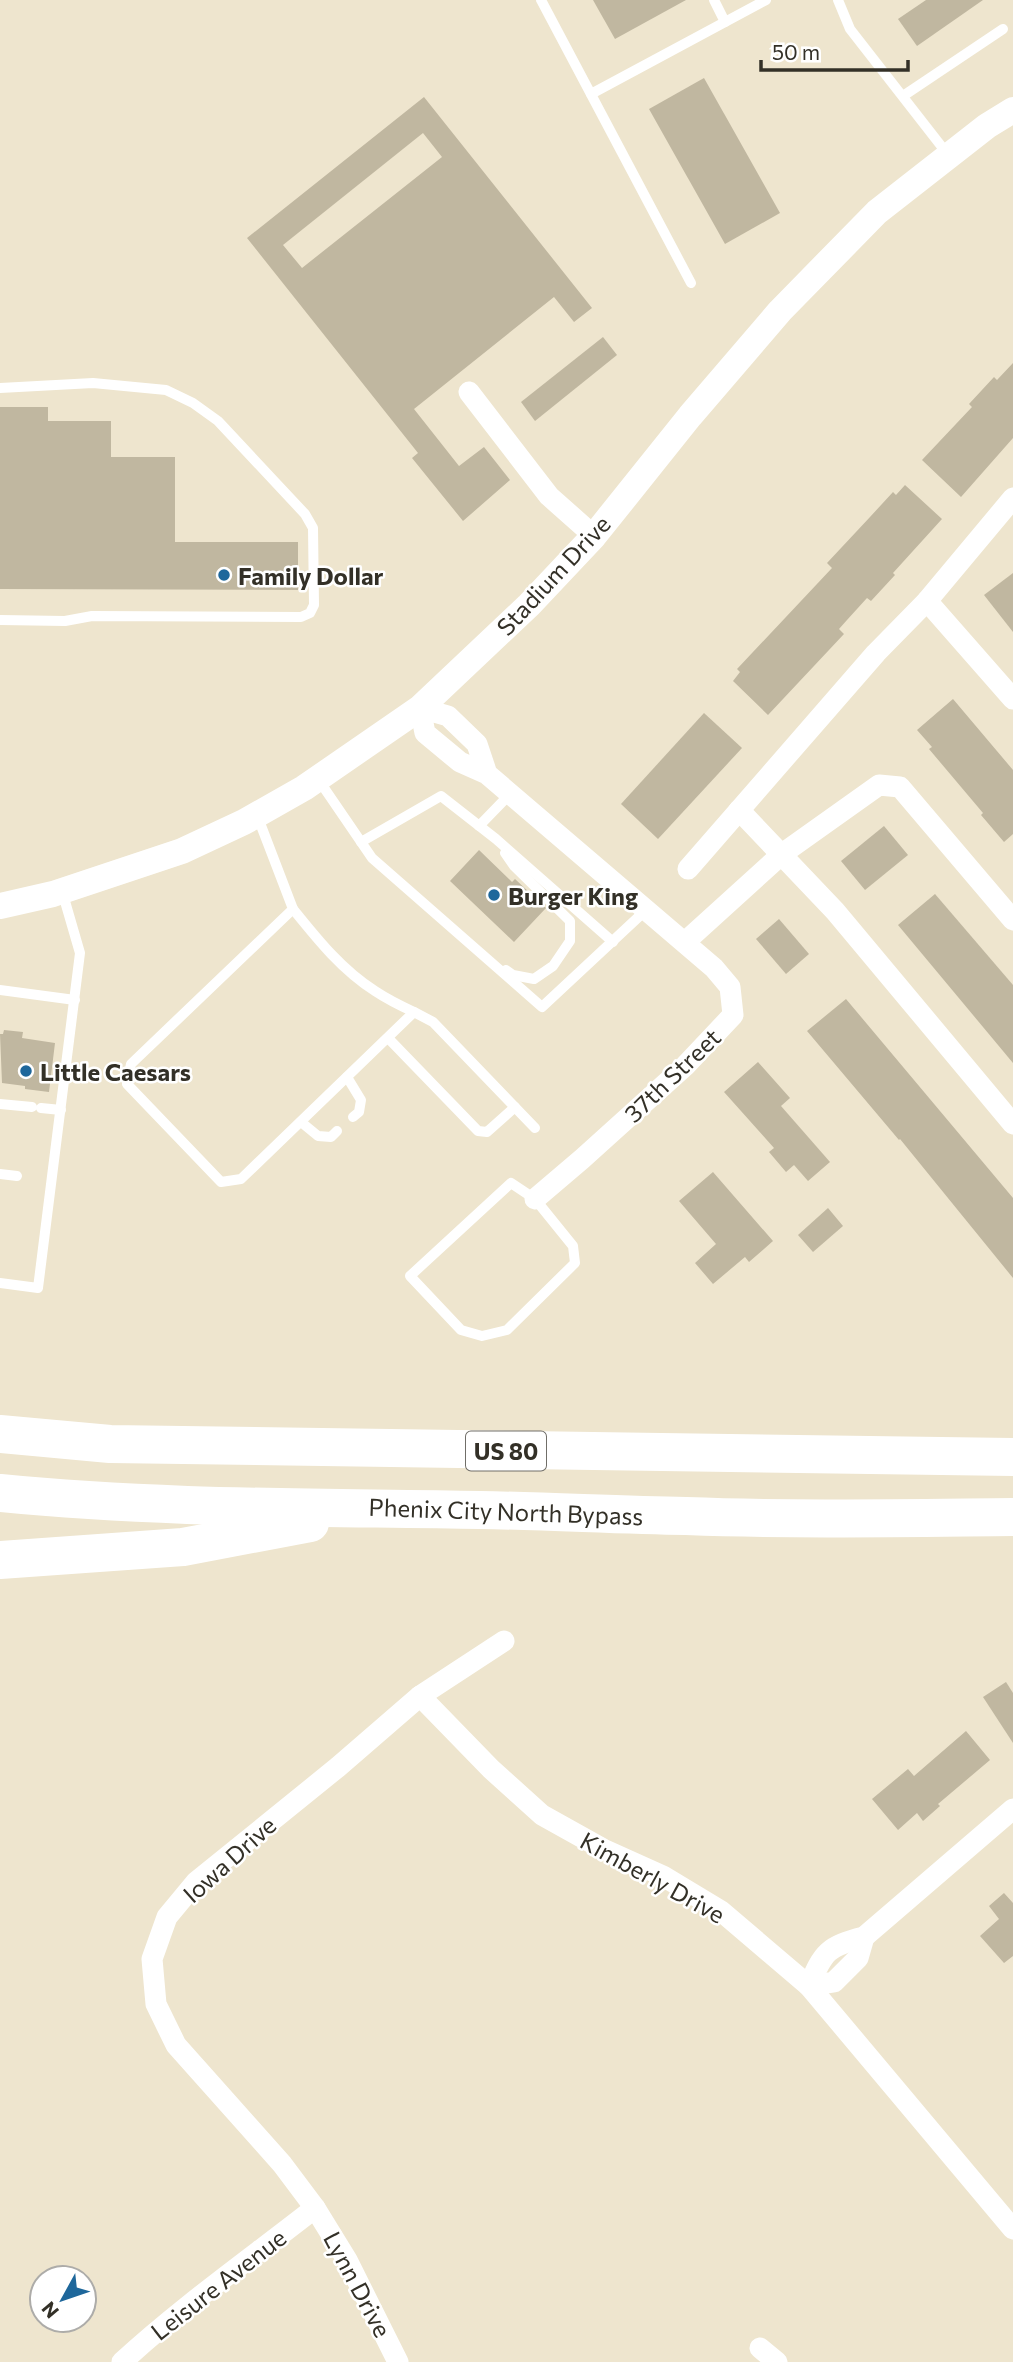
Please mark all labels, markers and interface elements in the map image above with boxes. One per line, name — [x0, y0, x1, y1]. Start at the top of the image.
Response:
scale bar — [761, 28, 908, 72]
text: 50 m — [772, 39, 820, 64]
street label: Stadium Drive — [490, 509, 616, 641]
place label: Family Dollar — [238, 561, 384, 590]
marker: Family Dollar — [216, 567, 232, 583]
place label: Burger King — [508, 881, 638, 910]
marker: Burger King — [486, 887, 502, 903]
street label: 37th Street — [618, 1022, 726, 1128]
place label: Little Caesars — [40, 1057, 191, 1086]
marker: Little Caesars — [18, 1063, 34, 1079]
road number: US 80 — [466, 1432, 546, 1470]
street label: Phenix City North Bypass — [368, 1492, 644, 1530]
street label: Iowa Drive — [177, 1810, 281, 1908]
street label: Kimberly Drive — [576, 1825, 730, 1929]
street label: Leisure Avenue — [145, 2222, 291, 2346]
street label: Lynn Drive — [318, 2226, 398, 2342]
north arrow — [28, 2264, 98, 2334]
text: N — [36, 2297, 63, 2323]

